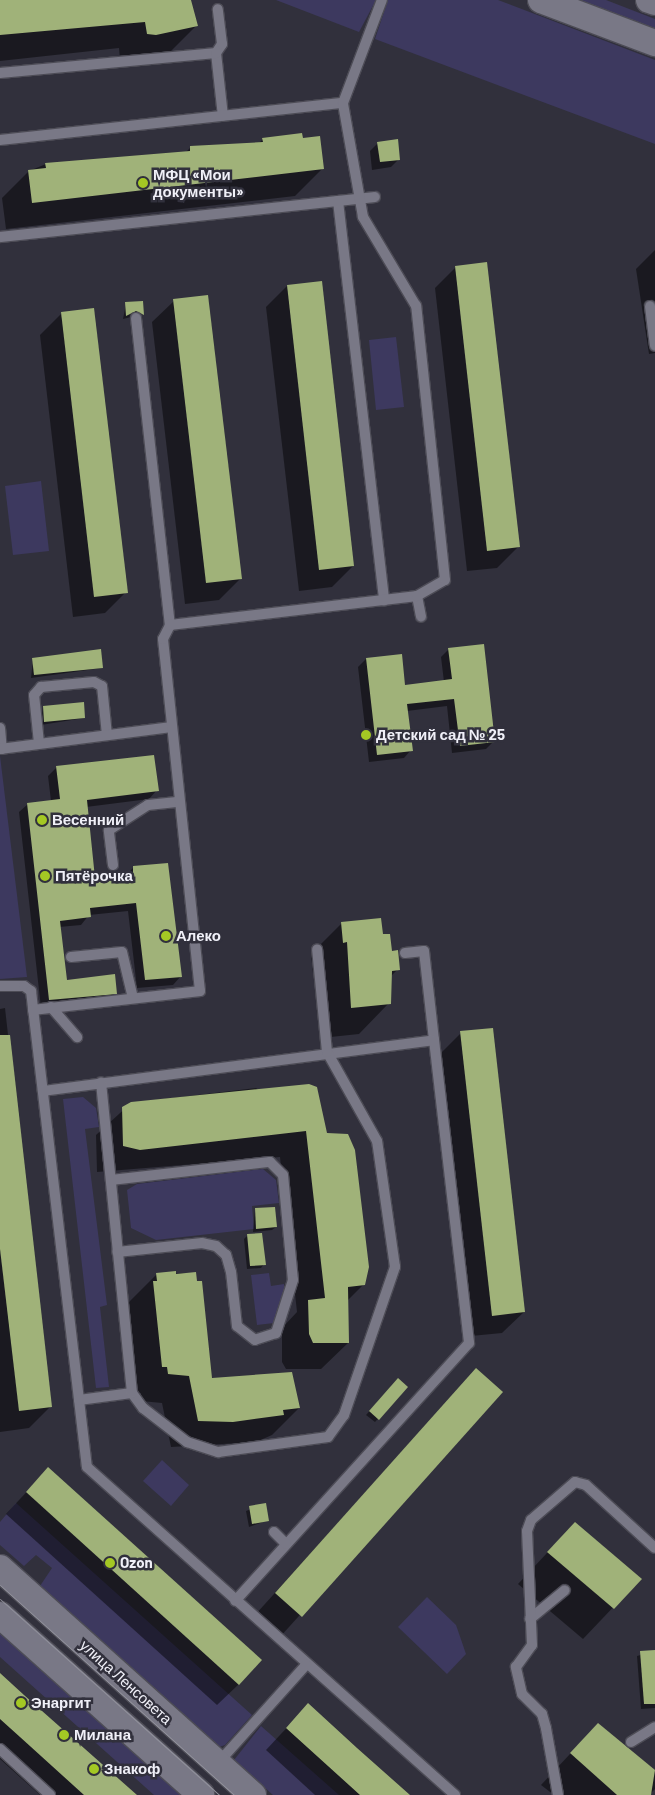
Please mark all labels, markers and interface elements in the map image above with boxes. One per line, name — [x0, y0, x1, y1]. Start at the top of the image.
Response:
place label: МФЦ «Мои документы» — [153, 165, 244, 200]
marker: МФЦ «Мои документы» — [137, 177, 149, 189]
place label: Детский сад № 25 — [376, 726, 505, 744]
marker: Детский сад № 25 — [360, 729, 372, 741]
place label: Весенний — [52, 811, 124, 829]
marker: Весенний — [36, 814, 48, 826]
place label: Пятёрочка — [55, 867, 133, 885]
marker: Пятёрочка — [39, 870, 51, 882]
place label: Алеко — [176, 927, 221, 945]
marker: Алеко — [160, 930, 172, 942]
place label: Ozon — [120, 1554, 153, 1572]
marker: Ozon — [104, 1557, 116, 1569]
street label: улица Ленсовета — [76, 1636, 176, 1728]
place label: Энаргит — [31, 1694, 91, 1712]
marker: Энаргит — [15, 1697, 27, 1709]
place label: Милана — [74, 1726, 131, 1744]
marker: Милана — [58, 1729, 70, 1741]
place label: Знакоф — [104, 1760, 160, 1778]
marker: Знакоф — [88, 1763, 100, 1775]

